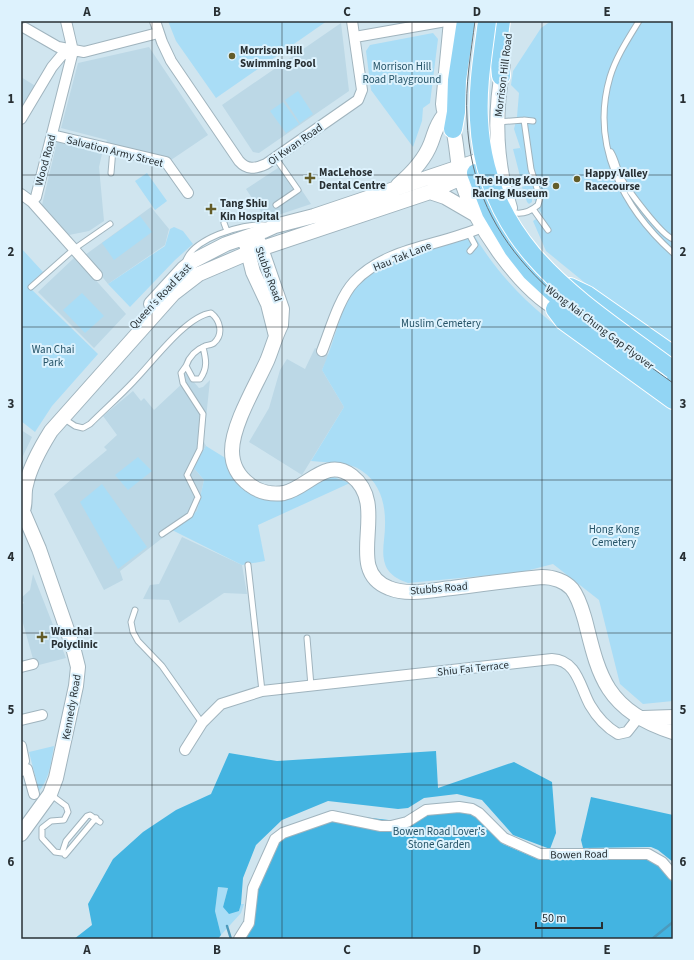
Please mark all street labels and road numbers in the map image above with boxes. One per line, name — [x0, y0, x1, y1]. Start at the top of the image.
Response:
street label: Morrison Hill Road — [491, 32, 516, 118]
street label: Oi Kwan Road — [265, 120, 326, 169]
street label: Salvation Army Street — [65, 132, 165, 171]
street label: Wood Road — [31, 133, 60, 187]
street label: Hau Tak Lane — [371, 238, 434, 275]
street label: Stubbs Road — [252, 244, 285, 304]
street label: Queen's Road East — [126, 260, 195, 332]
street label: Wong Nai Chung Gap Flyover — [542, 282, 657, 373]
street label: Stubbs Road — [410, 579, 469, 598]
street label: Shiu Fai Terrace — [436, 657, 510, 680]
street label: Kennedy Road — [58, 673, 85, 741]
street label: Bowen Road — [550, 846, 608, 863]

